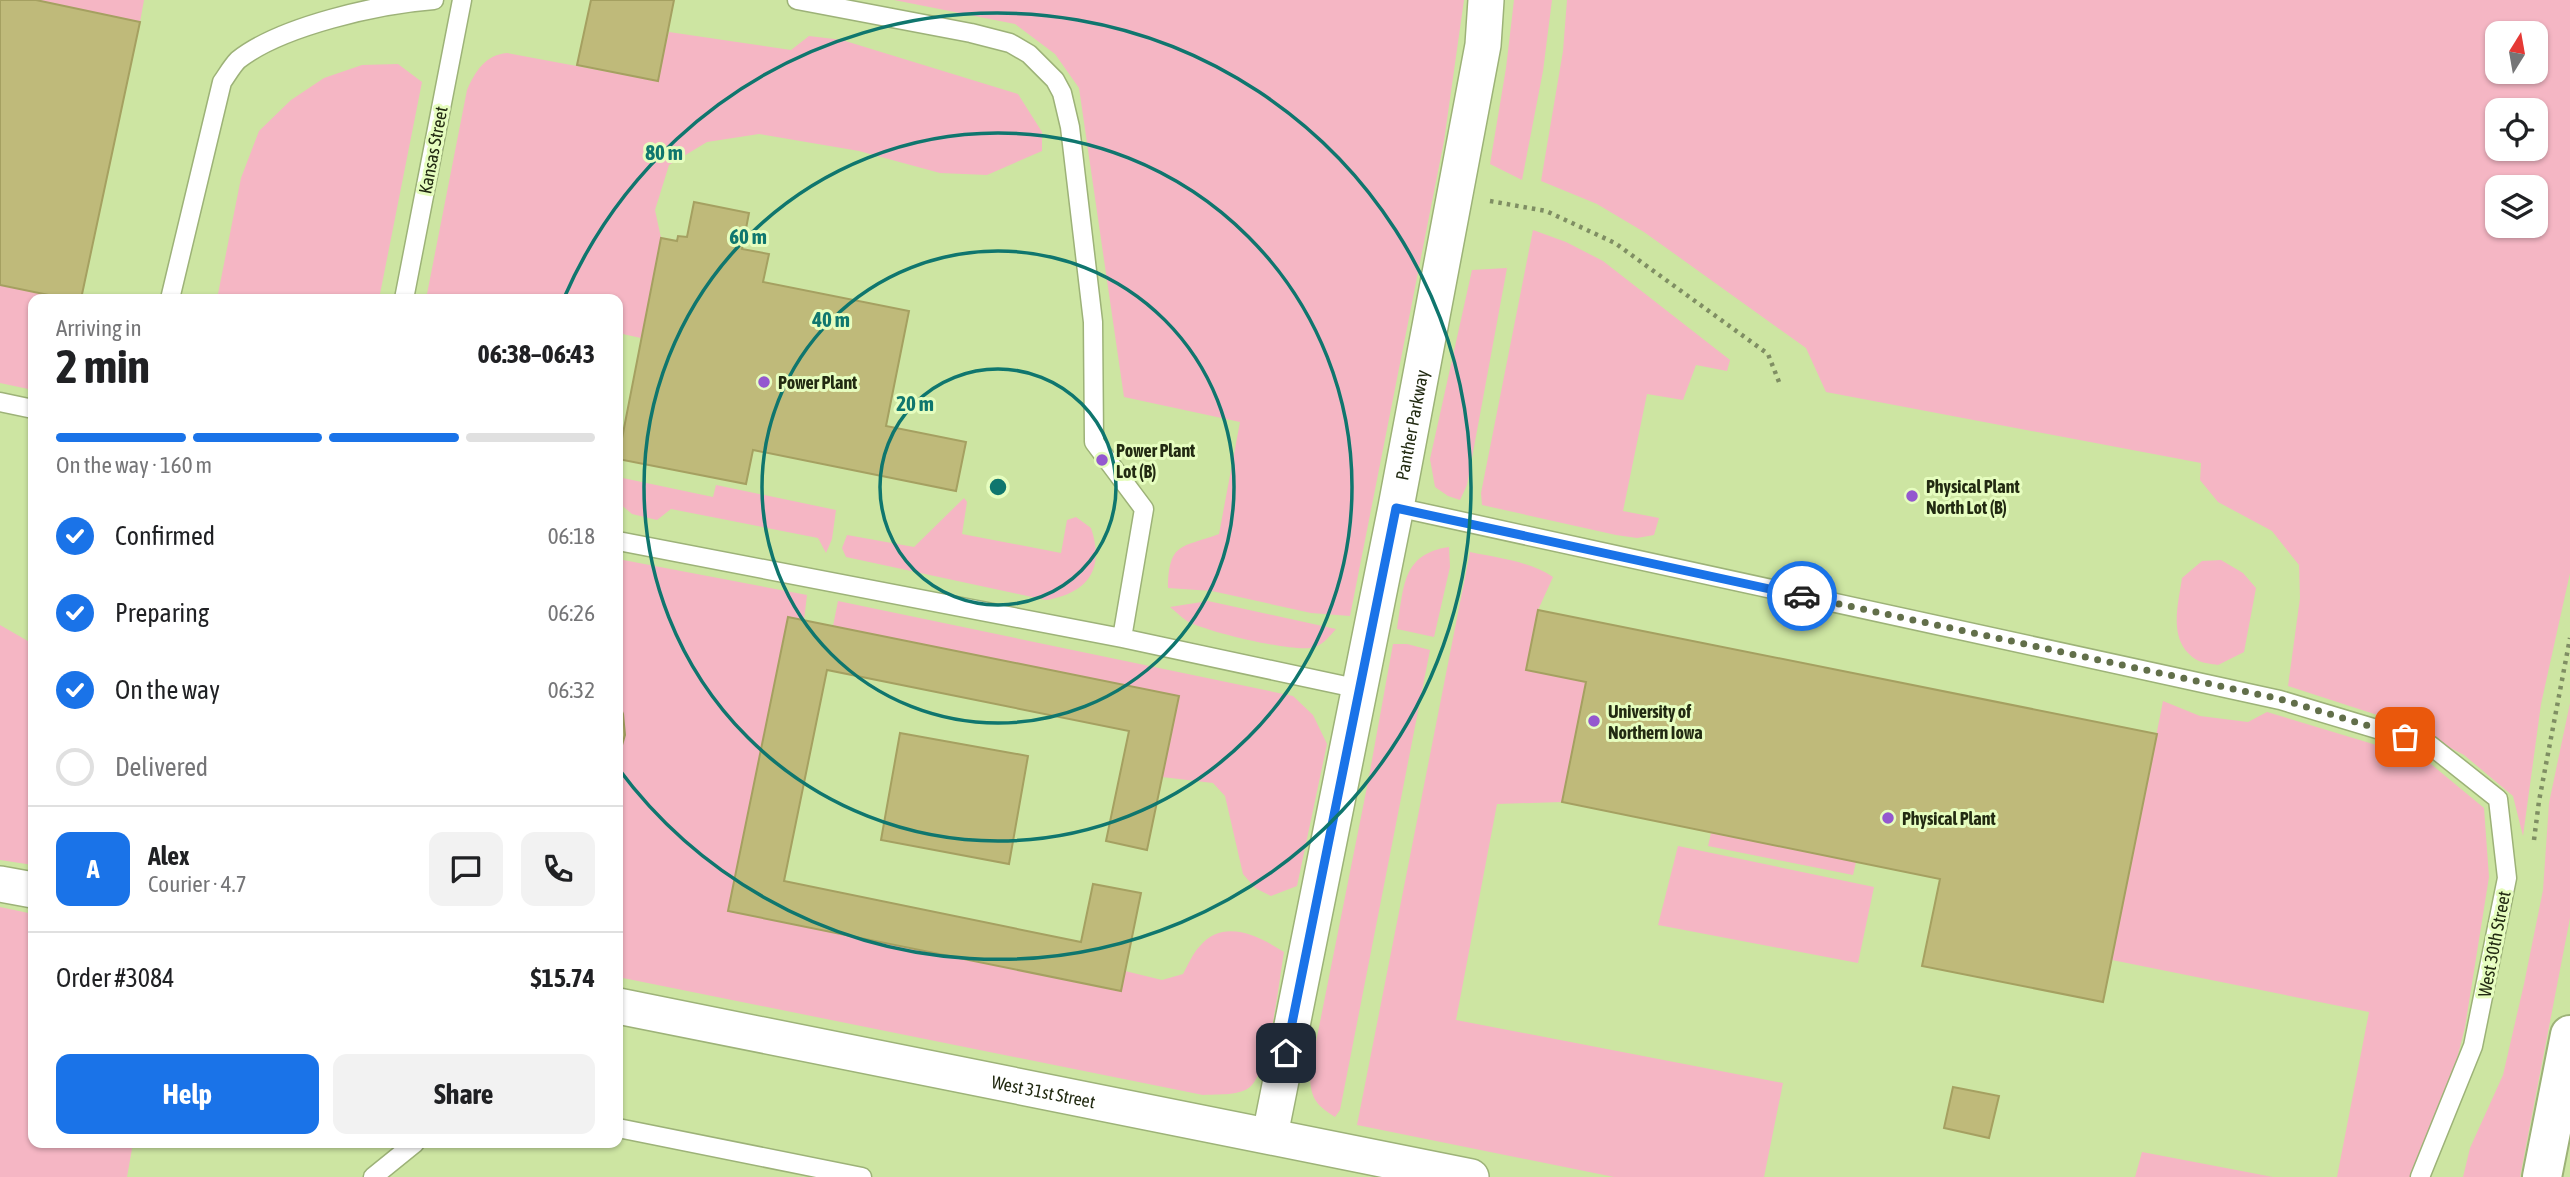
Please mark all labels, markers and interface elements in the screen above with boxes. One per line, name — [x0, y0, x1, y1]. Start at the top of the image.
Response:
north arrow — [2485, 21, 2548, 84]
map controls — [2485, 21, 2548, 238]
button: locate — [2485, 98, 2548, 161]
street label: Kansas Street — [414, 105, 452, 195]
text: 80 m — [645, 140, 683, 164]
button: layers — [2485, 175, 2548, 238]
text: 60 m — [729, 224, 767, 248]
text: 40 m — [811, 307, 850, 331]
text: Arriving in — [56, 315, 142, 341]
text: 06:38–06:43 — [478, 339, 595, 369]
text: 2 min — [56, 340, 150, 393]
street label: Panther Parkway — [1391, 368, 1432, 482]
place label: Power Plant — [778, 372, 858, 393]
marker: Power Plant — [756, 374, 772, 390]
text: 20 m — [896, 391, 934, 415]
place label: Power Plant Lot (B) — [1116, 440, 1196, 482]
text: On the way · 160 m — [56, 452, 212, 478]
marker: Power Plant Lot (B) — [1094, 452, 1110, 468]
centre of rings — [986, 475, 1010, 499]
place label: Physical Plant North Lot (B) — [1926, 476, 2020, 518]
marker: Physical Plant North Lot (B) — [1904, 488, 1920, 504]
icon: check — [56, 517, 94, 555]
text: Confirmed — [115, 521, 215, 551]
text: 06:18 — [548, 523, 595, 549]
courier — [1767, 561, 1837, 631]
icon: car — [1783, 577, 1821, 615]
icon: check — [56, 594, 94, 632]
text: Preparing — [115, 598, 209, 628]
text: 06:26 — [548, 600, 595, 626]
icon: check — [56, 671, 94, 709]
text: On the way — [115, 675, 220, 705]
text: 06:32 — [548, 677, 595, 703]
place label: University of Northern Iowa — [1608, 701, 1703, 743]
pin — [2375, 707, 2435, 767]
marker: University of Northern Iowa — [1586, 713, 1602, 729]
icon: bag — [2386, 718, 2424, 756]
text: Delivered — [115, 752, 208, 782]
place label: Physical Plant — [1902, 808, 1996, 829]
marker: Physical Plant — [1880, 810, 1896, 826]
button: chat — [429, 832, 503, 906]
button: phone — [521, 832, 595, 906]
text: Alex — [148, 841, 189, 871]
text: A — [87, 854, 99, 884]
text: Courier · 4.7 — [148, 871, 247, 897]
street label: West 30th Street — [2473, 889, 2515, 999]
text: Order #3084 — [56, 963, 175, 993]
text: $15.74 — [531, 963, 595, 993]
pin — [1256, 1023, 1316, 1083]
icon: home — [1267, 1034, 1305, 1072]
button: Help — [56, 1054, 319, 1134]
button: Share — [333, 1054, 595, 1134]
street label: West 31st Street — [990, 1071, 1097, 1112]

